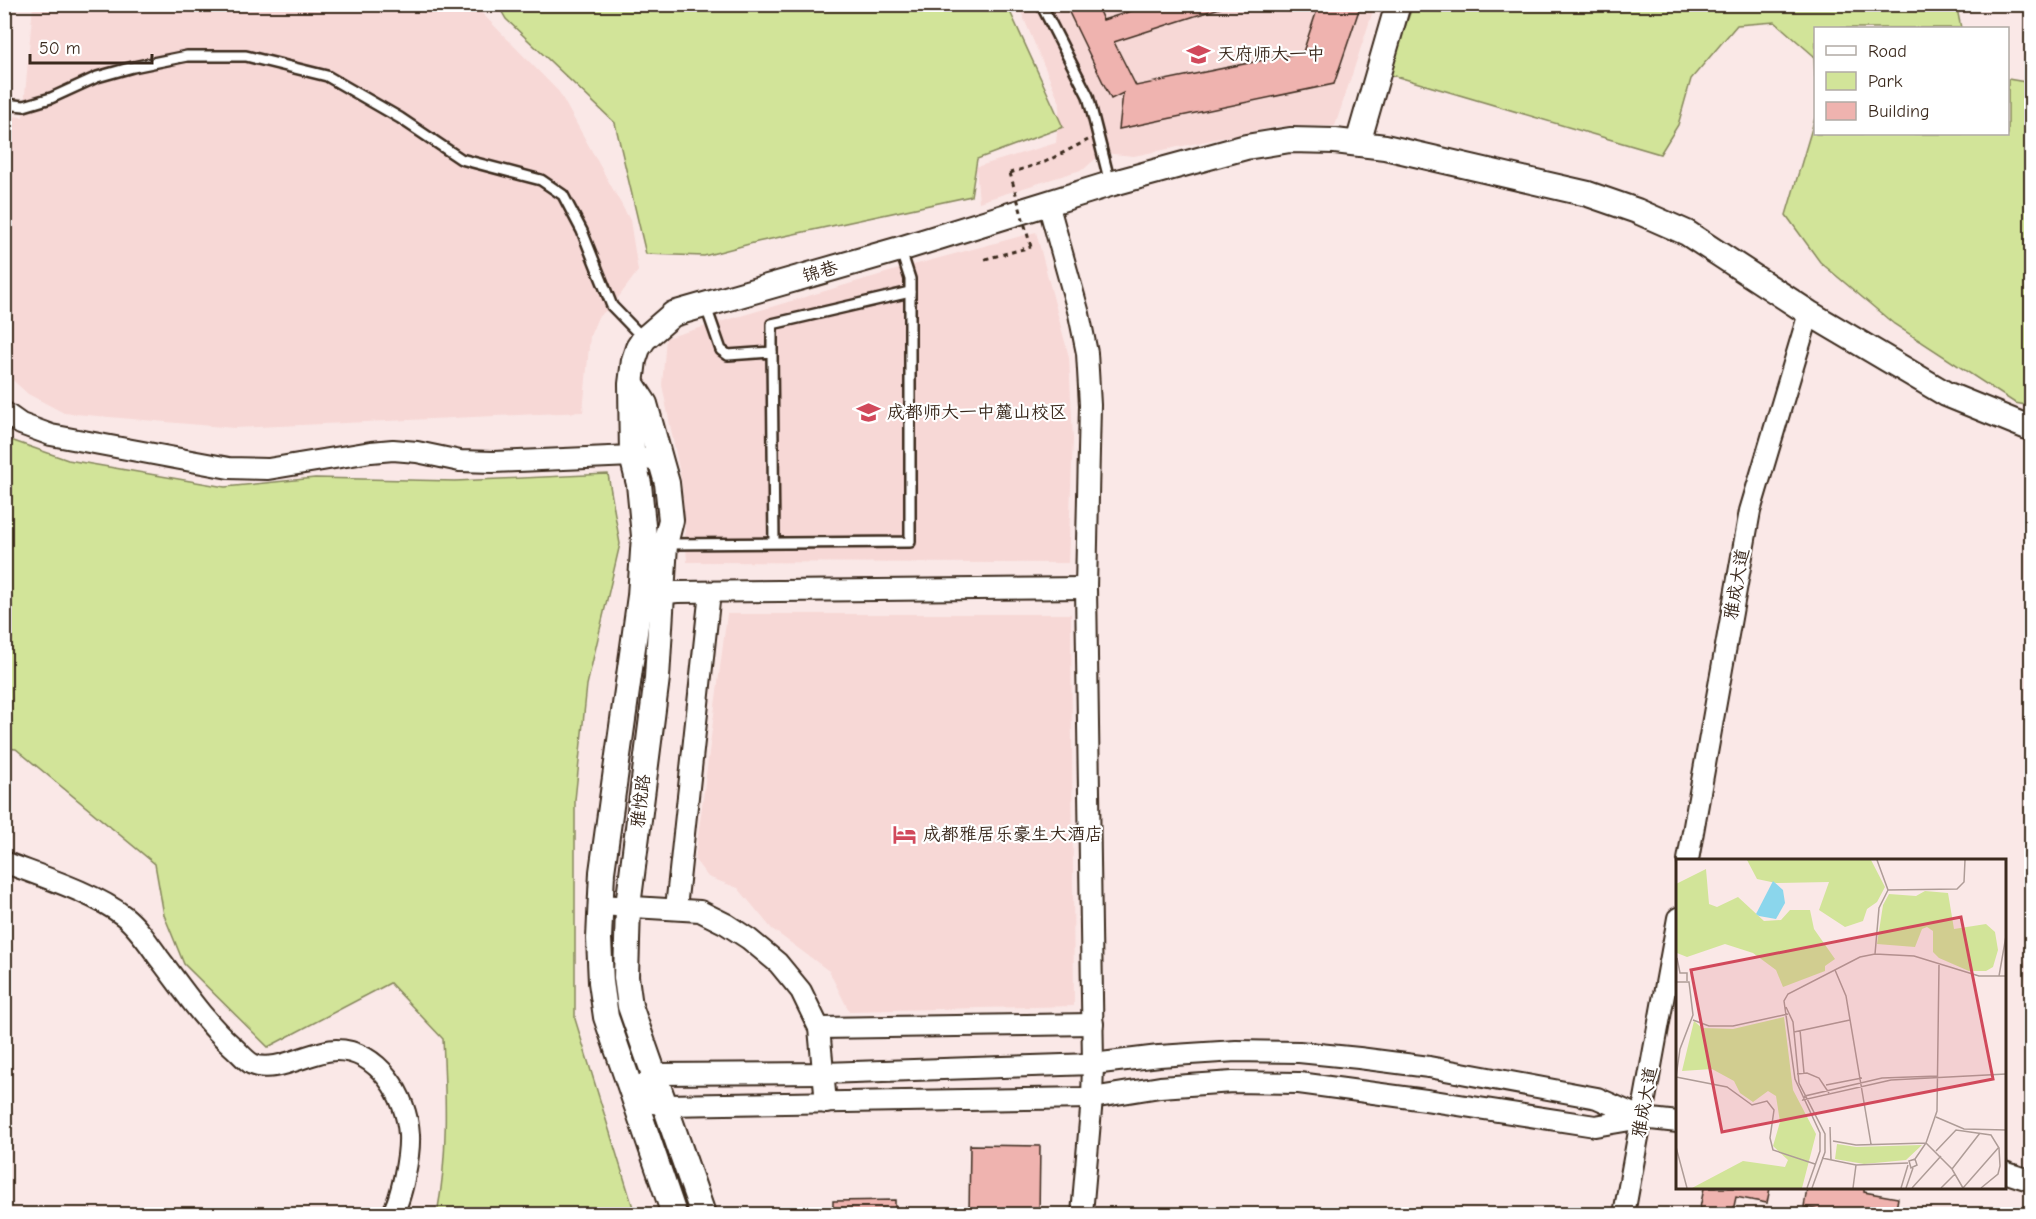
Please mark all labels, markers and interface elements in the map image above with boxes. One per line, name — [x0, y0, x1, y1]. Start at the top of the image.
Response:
scale bar — [30, 27, 152, 65]
legend — [1814, 27, 2009, 135]
text: 50 m — [39, 38, 81, 59]
school or university icon: 天府师大一中 — [1186, 41, 1212, 67]
text: Road — [1868, 41, 1907, 62]
place label: 天府师大一中 — [1217, 44, 1325, 65]
text: Park — [1868, 71, 1903, 92]
text: Building — [1868, 101, 1930, 122]
street label: 锦巷 — [800, 257, 840, 287]
school or university icon: 成都师大一中麓山校区 — [856, 399, 882, 425]
place label: 成都师大一中麓山校区 — [887, 402, 1067, 423]
street label: 雅成大道 — [1720, 547, 1754, 621]
street label: 雅悦路 — [627, 773, 655, 829]
hotel icon: 成都雅居乐豪生大酒店 — [892, 821, 918, 847]
place label: 成都雅居乐豪生大酒店 — [923, 824, 1103, 845]
inset map — [1676, 859, 2006, 1189]
street label: 雅成大道 — [1628, 1065, 1662, 1139]

